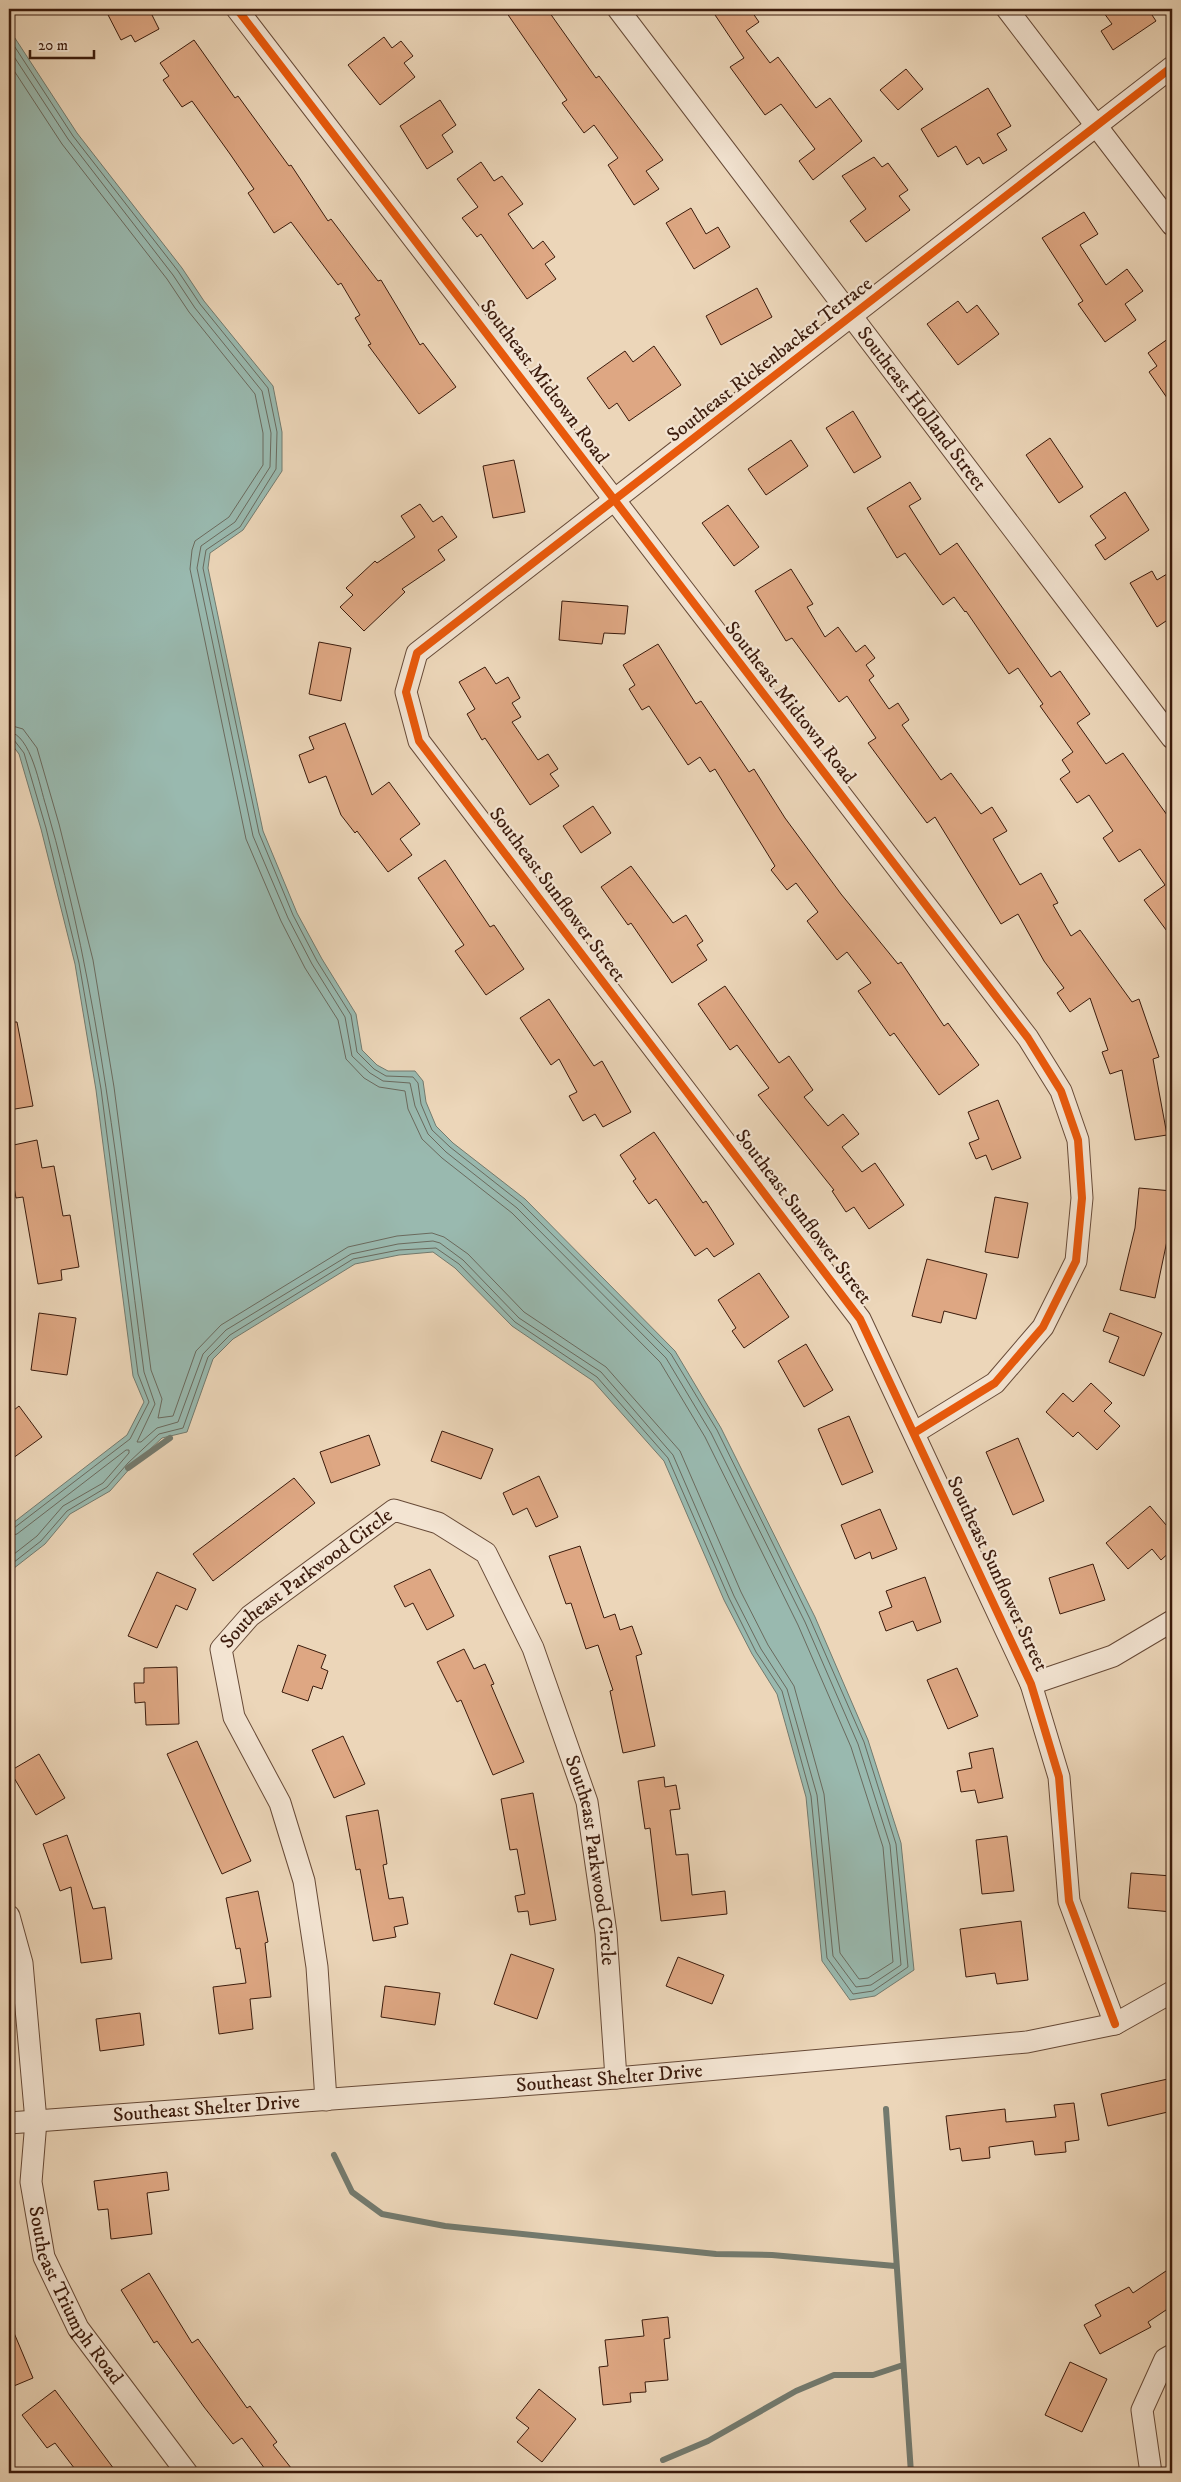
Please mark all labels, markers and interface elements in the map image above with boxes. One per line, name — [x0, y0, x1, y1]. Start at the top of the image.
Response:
scale bar — [30, 28, 94, 60]
text: 20 m — [38, 36, 68, 55]
street label: Southeast Rickenbacker Terrace — [662, 272, 878, 448]
street label: Southeast Midtown Road — [474, 295, 614, 469]
street label: Southeast Holland Street — [851, 322, 992, 496]
street label: Southeast Midtown Road — [719, 617, 861, 789]
street label: Southeast Sunflower Street — [483, 803, 631, 987]
street label: Southeast Sunflower Street — [729, 1125, 877, 1309]
street label: Southeast Sunflower Street — [941, 1472, 1053, 1676]
street label: Southeast Parkwood Circle — [215, 1503, 398, 1654]
street label: Southeast Parkwood Circle — [559, 1752, 621, 1966]
street label: Southeast Shelter Drive — [515, 2058, 704, 2098]
street label: Southeast Shelter Drive — [112, 2089, 301, 2128]
street label: Southeast Triumph Road — [23, 2204, 128, 2389]

